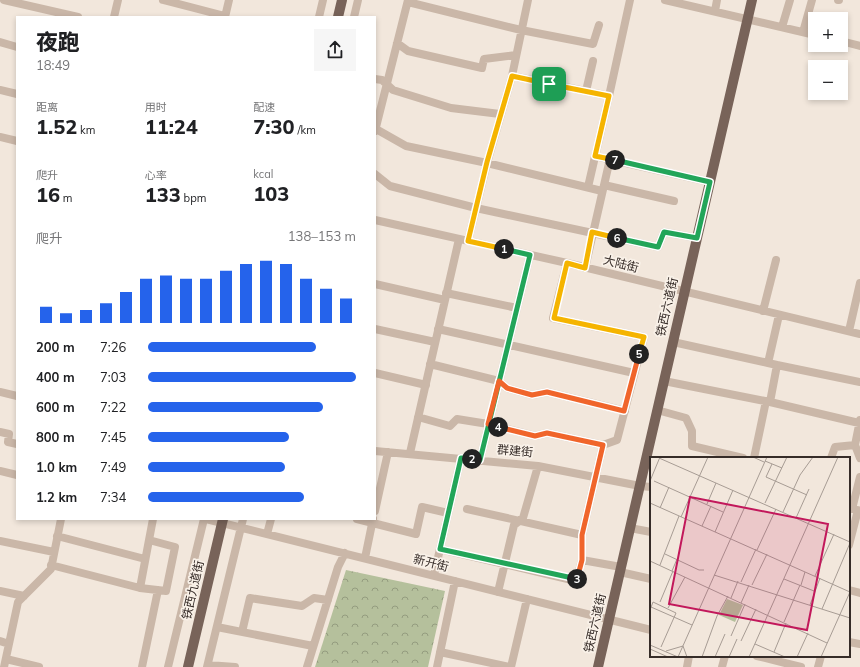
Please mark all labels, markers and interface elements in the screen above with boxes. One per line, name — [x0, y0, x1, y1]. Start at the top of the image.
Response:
map controls — [808, 12, 848, 100]
button: + — [808, 12, 848, 52]
text: 夜跑 — [36, 28, 80, 56]
button: share — [314, 29, 356, 71]
text: 18:49 — [36, 57, 70, 73]
button: − — [808, 60, 848, 100]
pin — [532, 67, 566, 101]
icon: arrive — [538, 73, 560, 95]
text: 距离 — [36, 100, 58, 114]
text: 用时 — [145, 100, 167, 114]
text: 配速 — [253, 100, 275, 114]
text: 1.52 — [36, 114, 77, 139]
text: 11:24 — [145, 114, 198, 139]
text: 7:30 — [253, 114, 295, 139]
text: km — [77, 123, 95, 137]
text: /km — [295, 123, 316, 137]
pin: 7 — [605, 150, 625, 170]
text: 7 — [612, 153, 618, 167]
text: kcal — [253, 167, 273, 181]
text: 爬升 — [36, 168, 58, 182]
text: 心率 — [145, 168, 167, 182]
text: 103 — [253, 181, 289, 206]
text: 16 — [36, 182, 60, 207]
text: 133 — [145, 182, 181, 207]
text: m — [60, 191, 73, 205]
text: bpm — [181, 191, 206, 205]
text: 138–153 m — [288, 228, 356, 244]
pin: 6 — [607, 228, 627, 248]
text: 爬升 — [36, 230, 62, 246]
text: 6 — [614, 231, 620, 245]
pin: 1 — [494, 239, 514, 259]
text: 1 — [501, 242, 507, 256]
street label: 大陆街 — [602, 252, 640, 275]
street label: 铁西六道街 — [652, 276, 681, 338]
text: 200 m — [36, 339, 75, 355]
text: 7:26 — [100, 339, 126, 355]
pin: 5 — [629, 344, 649, 364]
text: 5 — [636, 347, 642, 361]
text: 400 m — [36, 369, 75, 385]
text: 7:03 — [100, 369, 126, 385]
text: 600 m — [36, 399, 75, 415]
text: 7:22 — [100, 399, 126, 415]
pin: 4 — [488, 417, 508, 437]
text: 4 — [495, 420, 501, 434]
text: 800 m — [36, 429, 75, 445]
text: 7:45 — [100, 429, 126, 445]
street label: 群建街 — [496, 441, 534, 460]
pin: 2 — [462, 449, 482, 469]
text: 2 — [469, 452, 475, 466]
inset map — [650, 457, 850, 657]
text: 1.0 km — [36, 459, 77, 475]
text: 7:49 — [100, 459, 126, 475]
text: 1.2 km — [36, 489, 77, 505]
text: 7:34 — [100, 489, 126, 505]
street label: 新开街 — [412, 551, 450, 574]
street label: 铁西九道街 — [178, 559, 207, 621]
pin: 3 — [567, 569, 587, 589]
text: 3 — [574, 572, 580, 586]
street label: 铁西六道街 — [580, 592, 609, 654]

